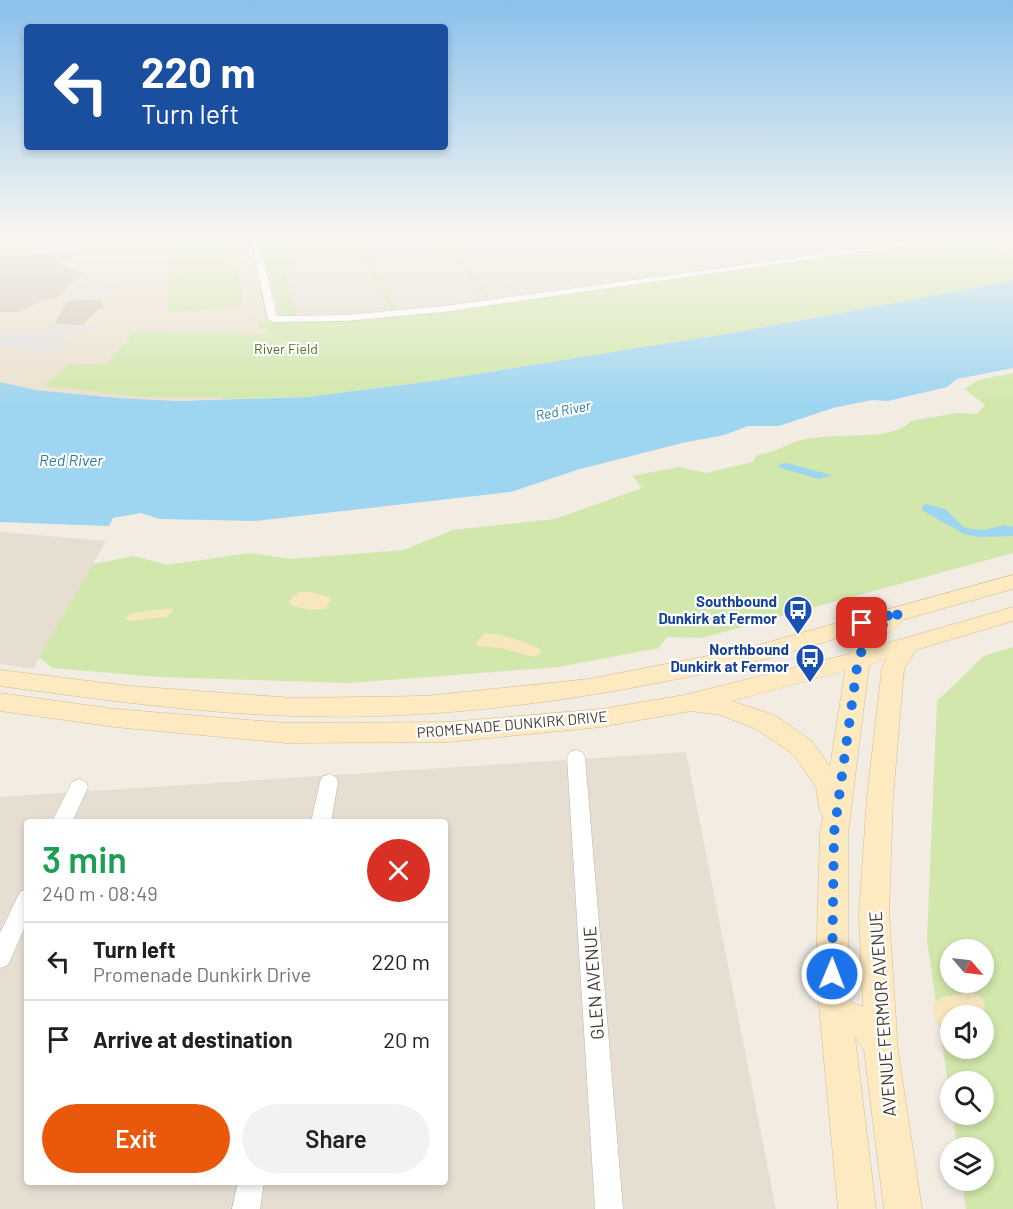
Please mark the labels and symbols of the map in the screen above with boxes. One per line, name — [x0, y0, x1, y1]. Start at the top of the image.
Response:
park label: River Field — [254, 340, 318, 357]
water label: Red River — [534, 396, 593, 424]
water label: Red River — [39, 450, 104, 469]
place label: Southbound Dunkirk at Fermor — [658, 592, 777, 627]
bus stop icon: Southbound Dunkirk at Fermor — [782, 594, 814, 636]
pin — [836, 597, 887, 648]
place label: Northbound Dunkirk at Fermor — [670, 640, 789, 675]
bus stop icon: Northbound Dunkirk at Fermor — [794, 642, 826, 684]
street label: PROMENADE DUNKIRK DRIVE — [416, 707, 608, 741]
street label: AVENUE FERMOR AVENUE — [864, 910, 900, 1118]
street label: GLEN AVENUE — [578, 925, 608, 1041]
north arrow — [940, 939, 994, 993]
position arrow — [800, 942, 864, 1006]

